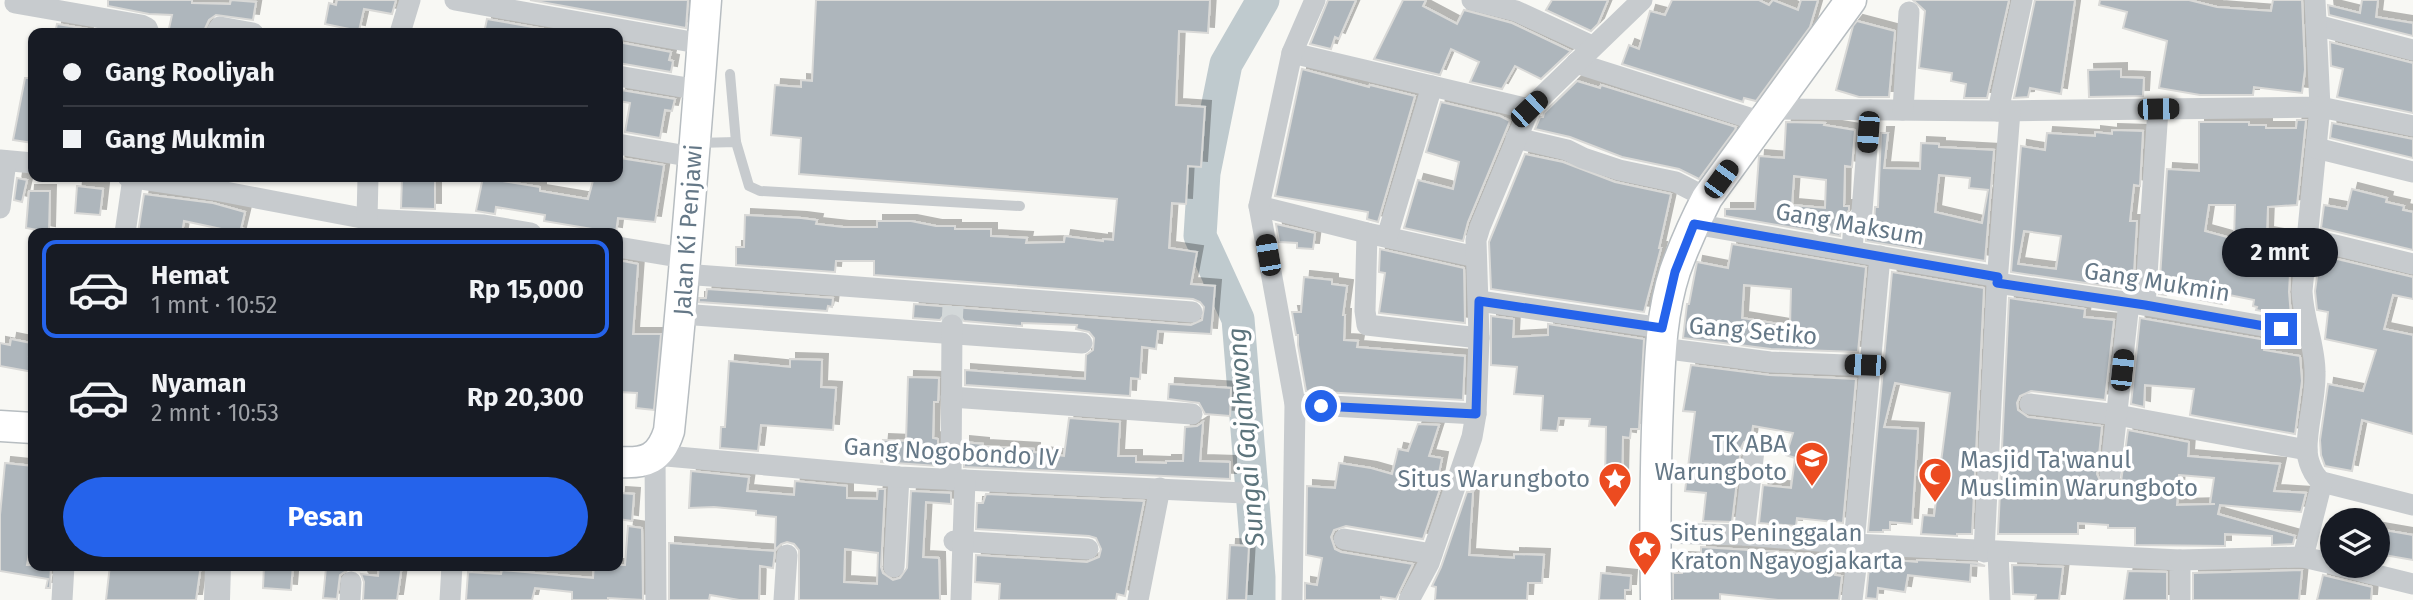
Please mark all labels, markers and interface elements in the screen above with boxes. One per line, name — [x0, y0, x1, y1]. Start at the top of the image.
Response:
text: Gang Rooliyah — [105, 57, 275, 88]
car — [1507, 87, 1552, 131]
car — [2137, 98, 2180, 120]
car — [1857, 110, 1880, 154]
text: Gang Mukmin — [105, 124, 265, 155]
street label: Jalan Ki Penjawi — [668, 143, 708, 317]
car — [1701, 156, 1742, 202]
street label: Gang Maksum — [1773, 197, 1927, 251]
callout: 2 mnt — [2223, 228, 2339, 276]
car — [1255, 232, 1282, 278]
text: 2 mnt — [2251, 238, 2309, 266]
street label: Gang Mukmin — [2082, 257, 2232, 307]
icon: car — [67, 258, 130, 321]
text: Hemat — [151, 260, 229, 291]
text: Rp 15,000 — [469, 274, 584, 305]
text: 1 mnt · 10:52 — [151, 291, 277, 319]
street label: Gang Setiko — [1688, 311, 1818, 351]
route end — [2265, 313, 2297, 345]
water label: Sungai Gajahwong — [1221, 326, 1271, 549]
car — [2110, 348, 2135, 392]
car — [1844, 354, 1887, 376]
icon: car — [67, 366, 130, 429]
text: Nyaman — [151, 368, 247, 399]
text: Rp 20,300 — [467, 382, 584, 413]
route start — [1305, 390, 1337, 422]
text: 2 mnt · 10:53 — [151, 399, 279, 427]
place label: TK ABA Warungboto — [1654, 430, 1787, 486]
street label: Gang Nogobondo IV — [843, 432, 1060, 472]
school or university icon: TK ABA Warungboto — [1793, 439, 1831, 488]
place label: Masjid Ta'wanul Muslimin Warungboto — [1960, 446, 2198, 502]
mosque icon: Masjid Ta'wanul Muslimin Warungboto — [1916, 455, 1954, 504]
place icon: Situs Warungboto — [1596, 460, 1634, 509]
place label: Situs Warungboto — [1397, 465, 1590, 493]
button: Pesan — [63, 477, 588, 557]
map controls — [2320, 508, 2390, 578]
button: layers — [2320, 508, 2390, 578]
place label: Situs Peninggalan Kraton Ngayogjakarta — [1670, 519, 1903, 575]
place icon: Situs Peninggalan Kraton Ngayogjakarta — [1626, 528, 1664, 577]

